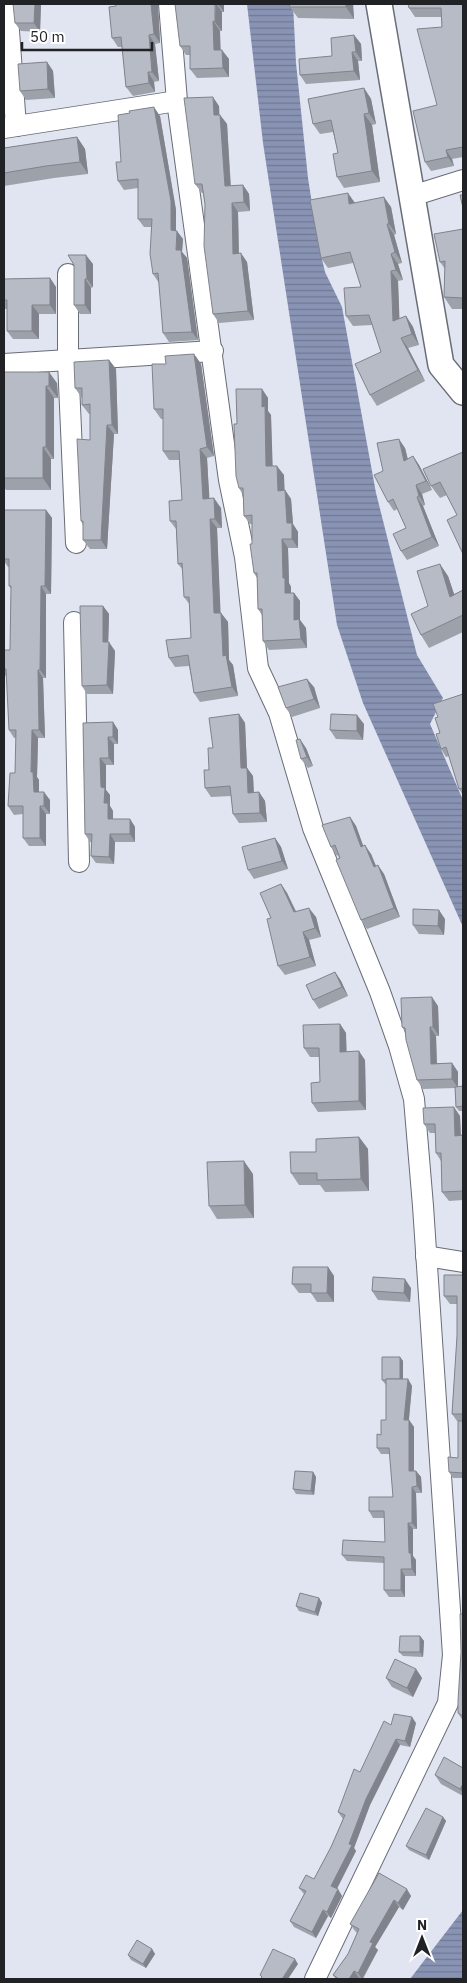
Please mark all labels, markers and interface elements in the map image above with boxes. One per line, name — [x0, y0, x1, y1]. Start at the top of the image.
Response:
scale bar — [22, 20, 152, 52]
text: 50 m — [30, 27, 65, 46]
north arrow — [397, 1913, 447, 1963]
text: N — [417, 1916, 427, 1934]

